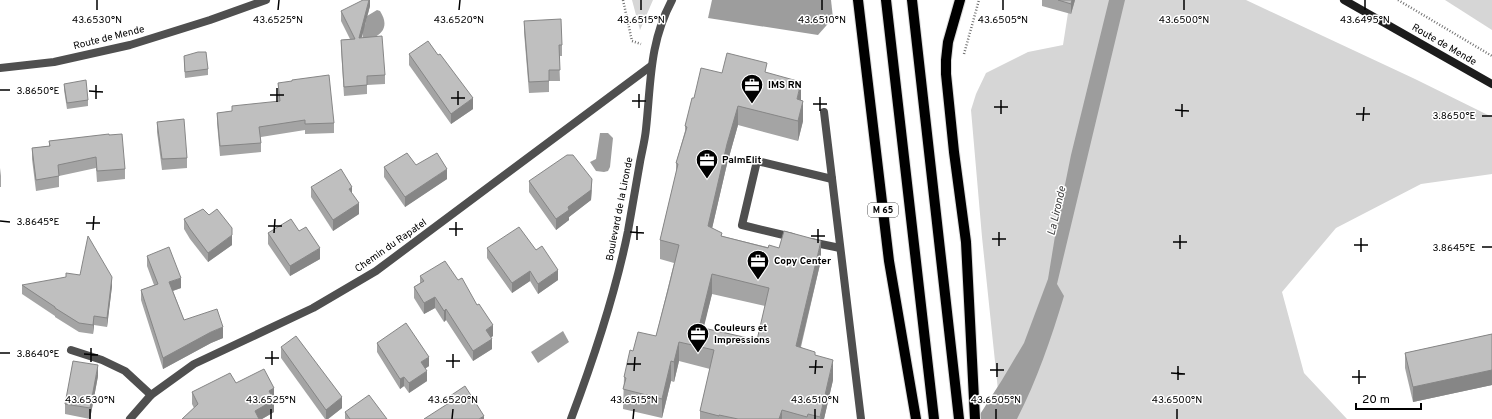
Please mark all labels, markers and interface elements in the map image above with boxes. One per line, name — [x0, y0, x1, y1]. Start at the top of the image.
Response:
text: 43.6530°N — [72, 14, 122, 27]
text: 43.6525°N — [253, 14, 303, 27]
text: 43.6520°N — [434, 14, 484, 27]
text: 43.6515°N — [617, 14, 665, 27]
text: 43.6510°N — [798, 14, 846, 27]
text: 43.6505°N — [978, 14, 1028, 27]
text: 43.6500°N — [1159, 14, 1209, 27]
text: 43.6495°N — [1340, 14, 1390, 27]
street label: Route de Mende — [1409, 21, 1479, 69]
street label: Route de Mende — [72, 23, 146, 53]
office icon: IMS RN — [739, 72, 765, 105]
place label: IMS RN — [768, 79, 802, 92]
text: 3.8650°E — [17, 85, 60, 98]
text: 3.8650°E — [1433, 110, 1476, 123]
office icon: PalmElit — [694, 147, 720, 180]
place label: PalmElit — [722, 154, 761, 167]
street label: Boulevard de la Lironde — [604, 156, 636, 262]
water label: La Lironde — [1045, 185, 1070, 237]
road number: M 65 — [868, 203, 898, 217]
text: 3.8645°E — [17, 216, 59, 229]
street label: Chemin du Rapatel — [353, 216, 429, 276]
text: 3.8645°E — [1433, 242, 1475, 255]
office icon: Copy Center — [745, 248, 771, 281]
place label: Copy Center — [774, 255, 832, 268]
office icon: Couleurs et Impressions — [685, 321, 711, 354]
place label: Couleurs et Impressions — [714, 322, 770, 347]
text: 3.8640°E — [16, 348, 60, 361]
scale bar — [1356, 385, 1421, 411]
text: 20 m — [1362, 392, 1390, 408]
text: 43.6530°N — [65, 394, 115, 407]
text: 43.6525°N — [246, 394, 296, 407]
text: 43.6520°N — [428, 394, 478, 407]
text: 43.6515°N — [610, 394, 658, 407]
text: 43.6510°N — [791, 394, 839, 407]
text: 43.6505°N — [971, 394, 1021, 407]
text: 43.6500°N — [1152, 394, 1202, 407]

